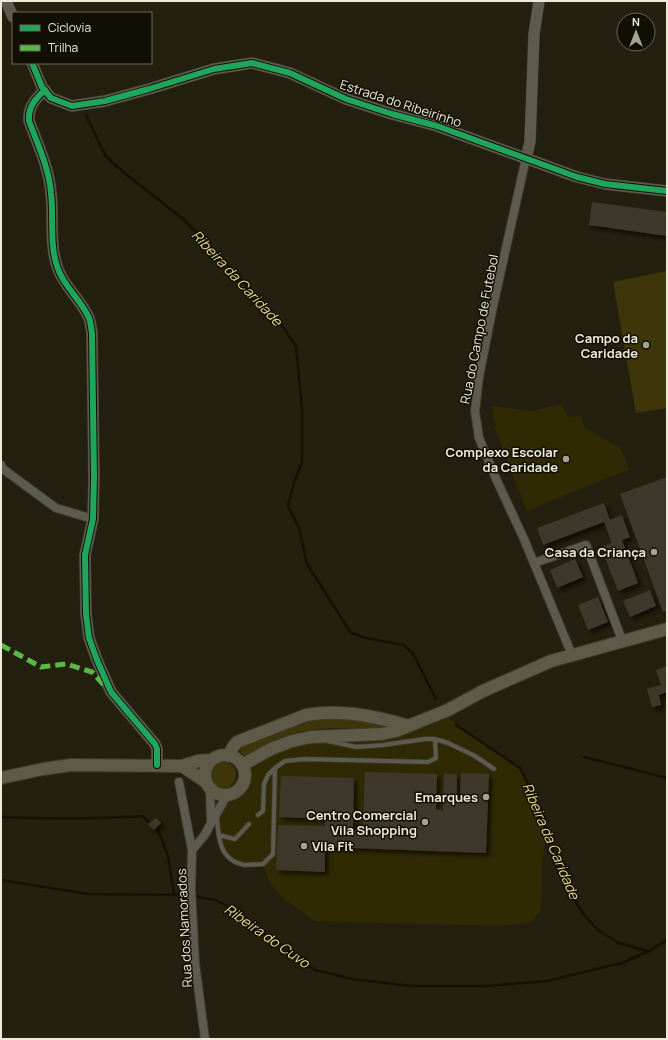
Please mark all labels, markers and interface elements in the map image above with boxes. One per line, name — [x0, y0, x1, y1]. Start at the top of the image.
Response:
legend — [12, 12, 152, 64]
north arrow — [616, 12, 656, 52]
text: N — [632, 14, 640, 29]
text: Ciclovia — [48, 19, 91, 36]
text: Trilha — [48, 39, 78, 56]
street label: Estrada do Ribeirinho — [338, 75, 464, 131]
water label: Ribeira da Caridade — [188, 226, 287, 330]
street label: Rua do Campo de Futebol — [456, 252, 502, 406]
place label: Campo da Caridade — [575, 329, 638, 362]
marker: Campo da Caridade — [641, 340, 651, 350]
place label: Complexo Escolar da Caridade — [446, 443, 558, 476]
marker: Complexo Escolar da Caridade — [561, 454, 571, 464]
place label: Casa da Criança — [545, 543, 646, 561]
marker: Casa da Criança — [649, 547, 659, 557]
water label: Ribeira da Caridade — [518, 780, 585, 903]
place label: Emarques — [415, 788, 478, 806]
marker: Emarques — [481, 792, 491, 802]
place label: Centro Comercial Vila Shopping — [306, 806, 417, 839]
marker: Centro Comercial Vila Shopping — [420, 817, 430, 827]
place label: Vila Fit — [312, 837, 354, 855]
marker: Vila Fit — [299, 841, 309, 851]
street label: Rua dos Namorados — [172, 868, 196, 988]
water label: Ribeira do Cuvo — [221, 899, 314, 972]

